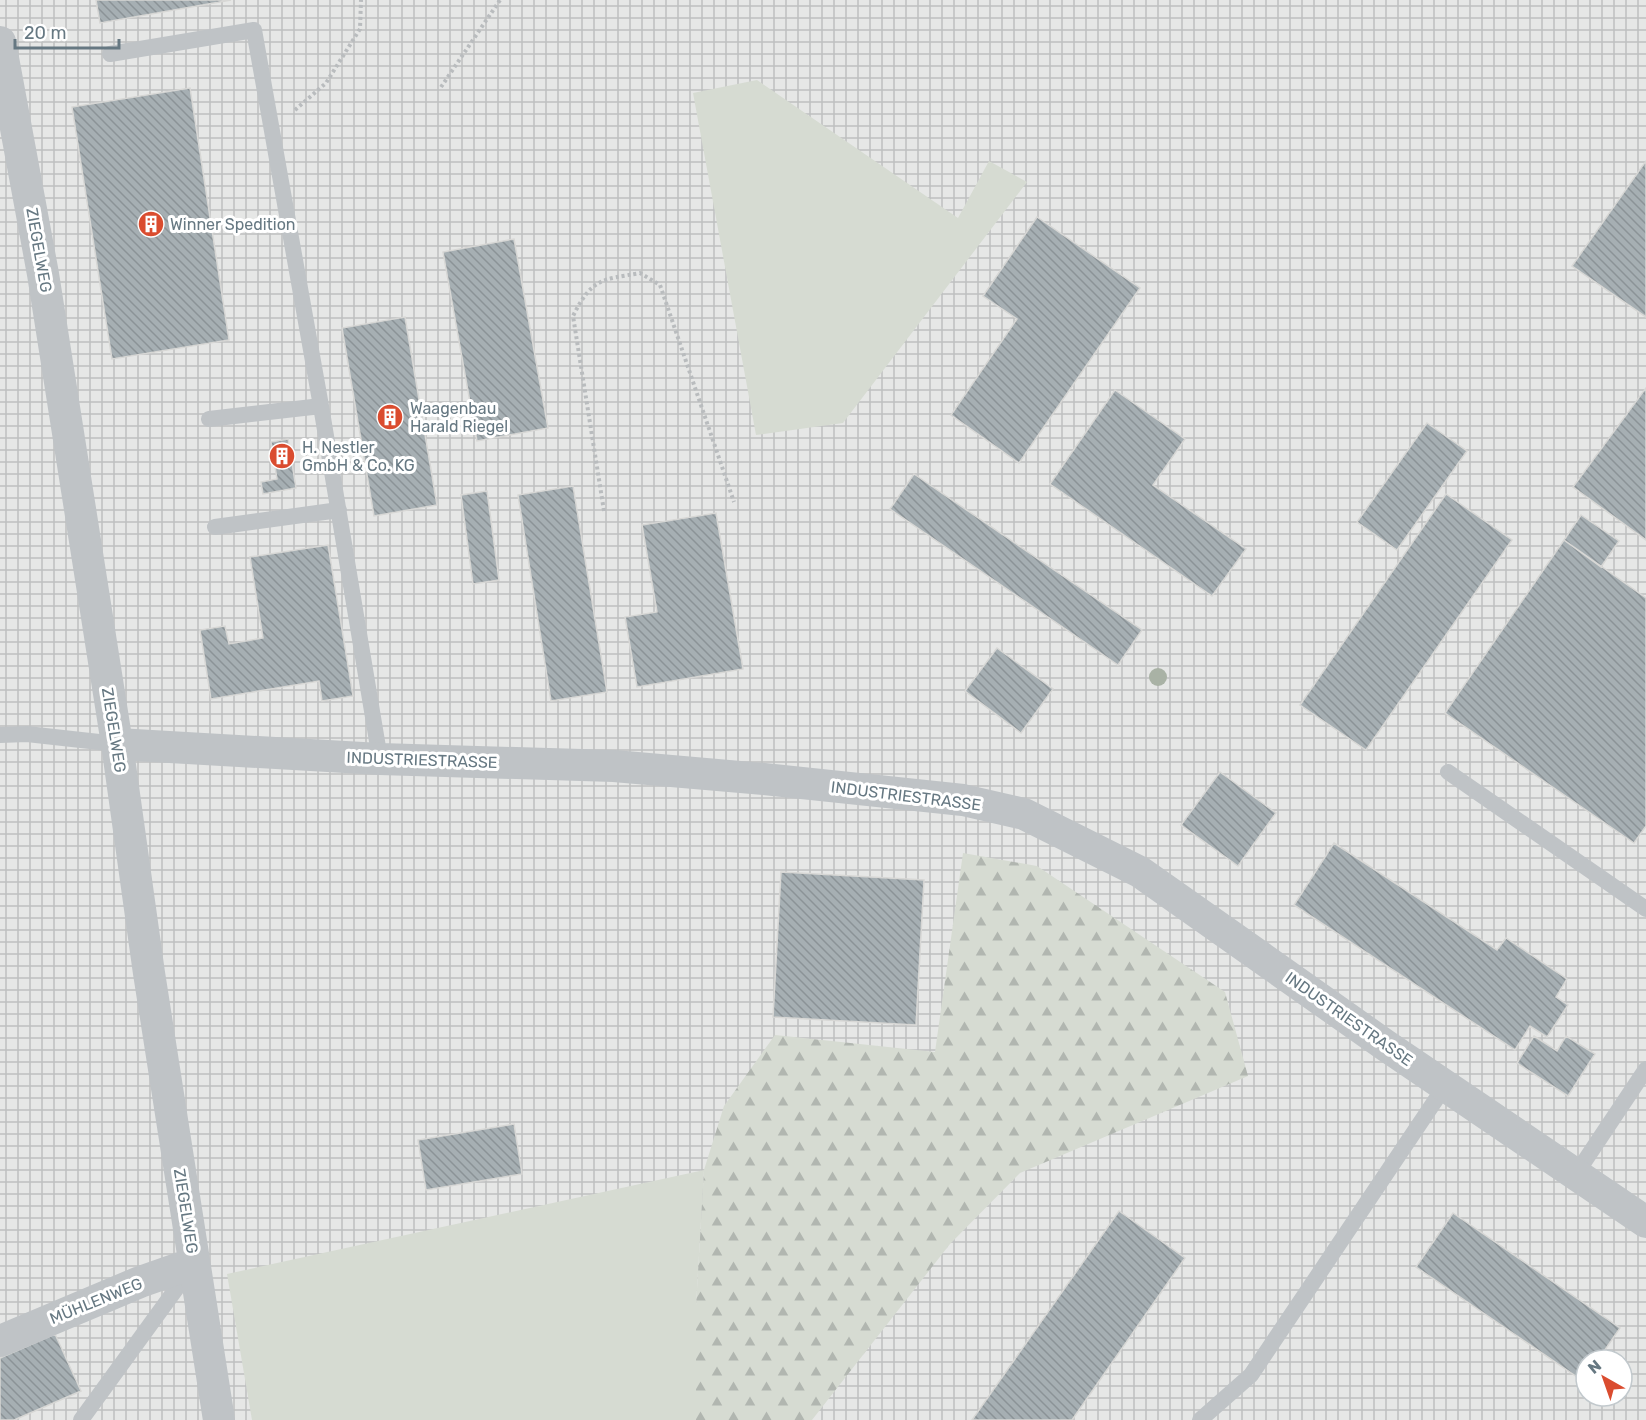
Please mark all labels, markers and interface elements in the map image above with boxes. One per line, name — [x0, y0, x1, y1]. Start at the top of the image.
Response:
scale bar — [15, 12, 118, 50]
text: 20 m — [24, 22, 66, 44]
street label: ZIEGELWEG — [22, 206, 56, 294]
building icon: Winner Spedition — [136, 209, 166, 239]
place label: Winner Spedition — [170, 215, 296, 234]
place label: Waagenbau Harald Riegel — [410, 399, 508, 436]
building icon: Waagenbau Harald Riegel — [375, 402, 405, 432]
place label: H. Nestler GmbH & Co. KG — [302, 438, 415, 475]
building icon: H. Nestler GmbH & Co. KG — [267, 441, 297, 471]
street label: ZIEGELWEG — [98, 686, 130, 774]
street label: INDUSTRIESTRASSE — [346, 748, 498, 772]
street label: INDUSTRIESTRASSE — [830, 777, 982, 815]
street label: INDUSTRIESTRASSE — [1282, 968, 1416, 1070]
street label: ZIEGELWEG — [170, 1167, 202, 1255]
street label: MÜHLENWEG — [47, 1274, 145, 1328]
north arrow — [1574, 1348, 1634, 1408]
text: N — [1584, 1356, 1605, 1378]

